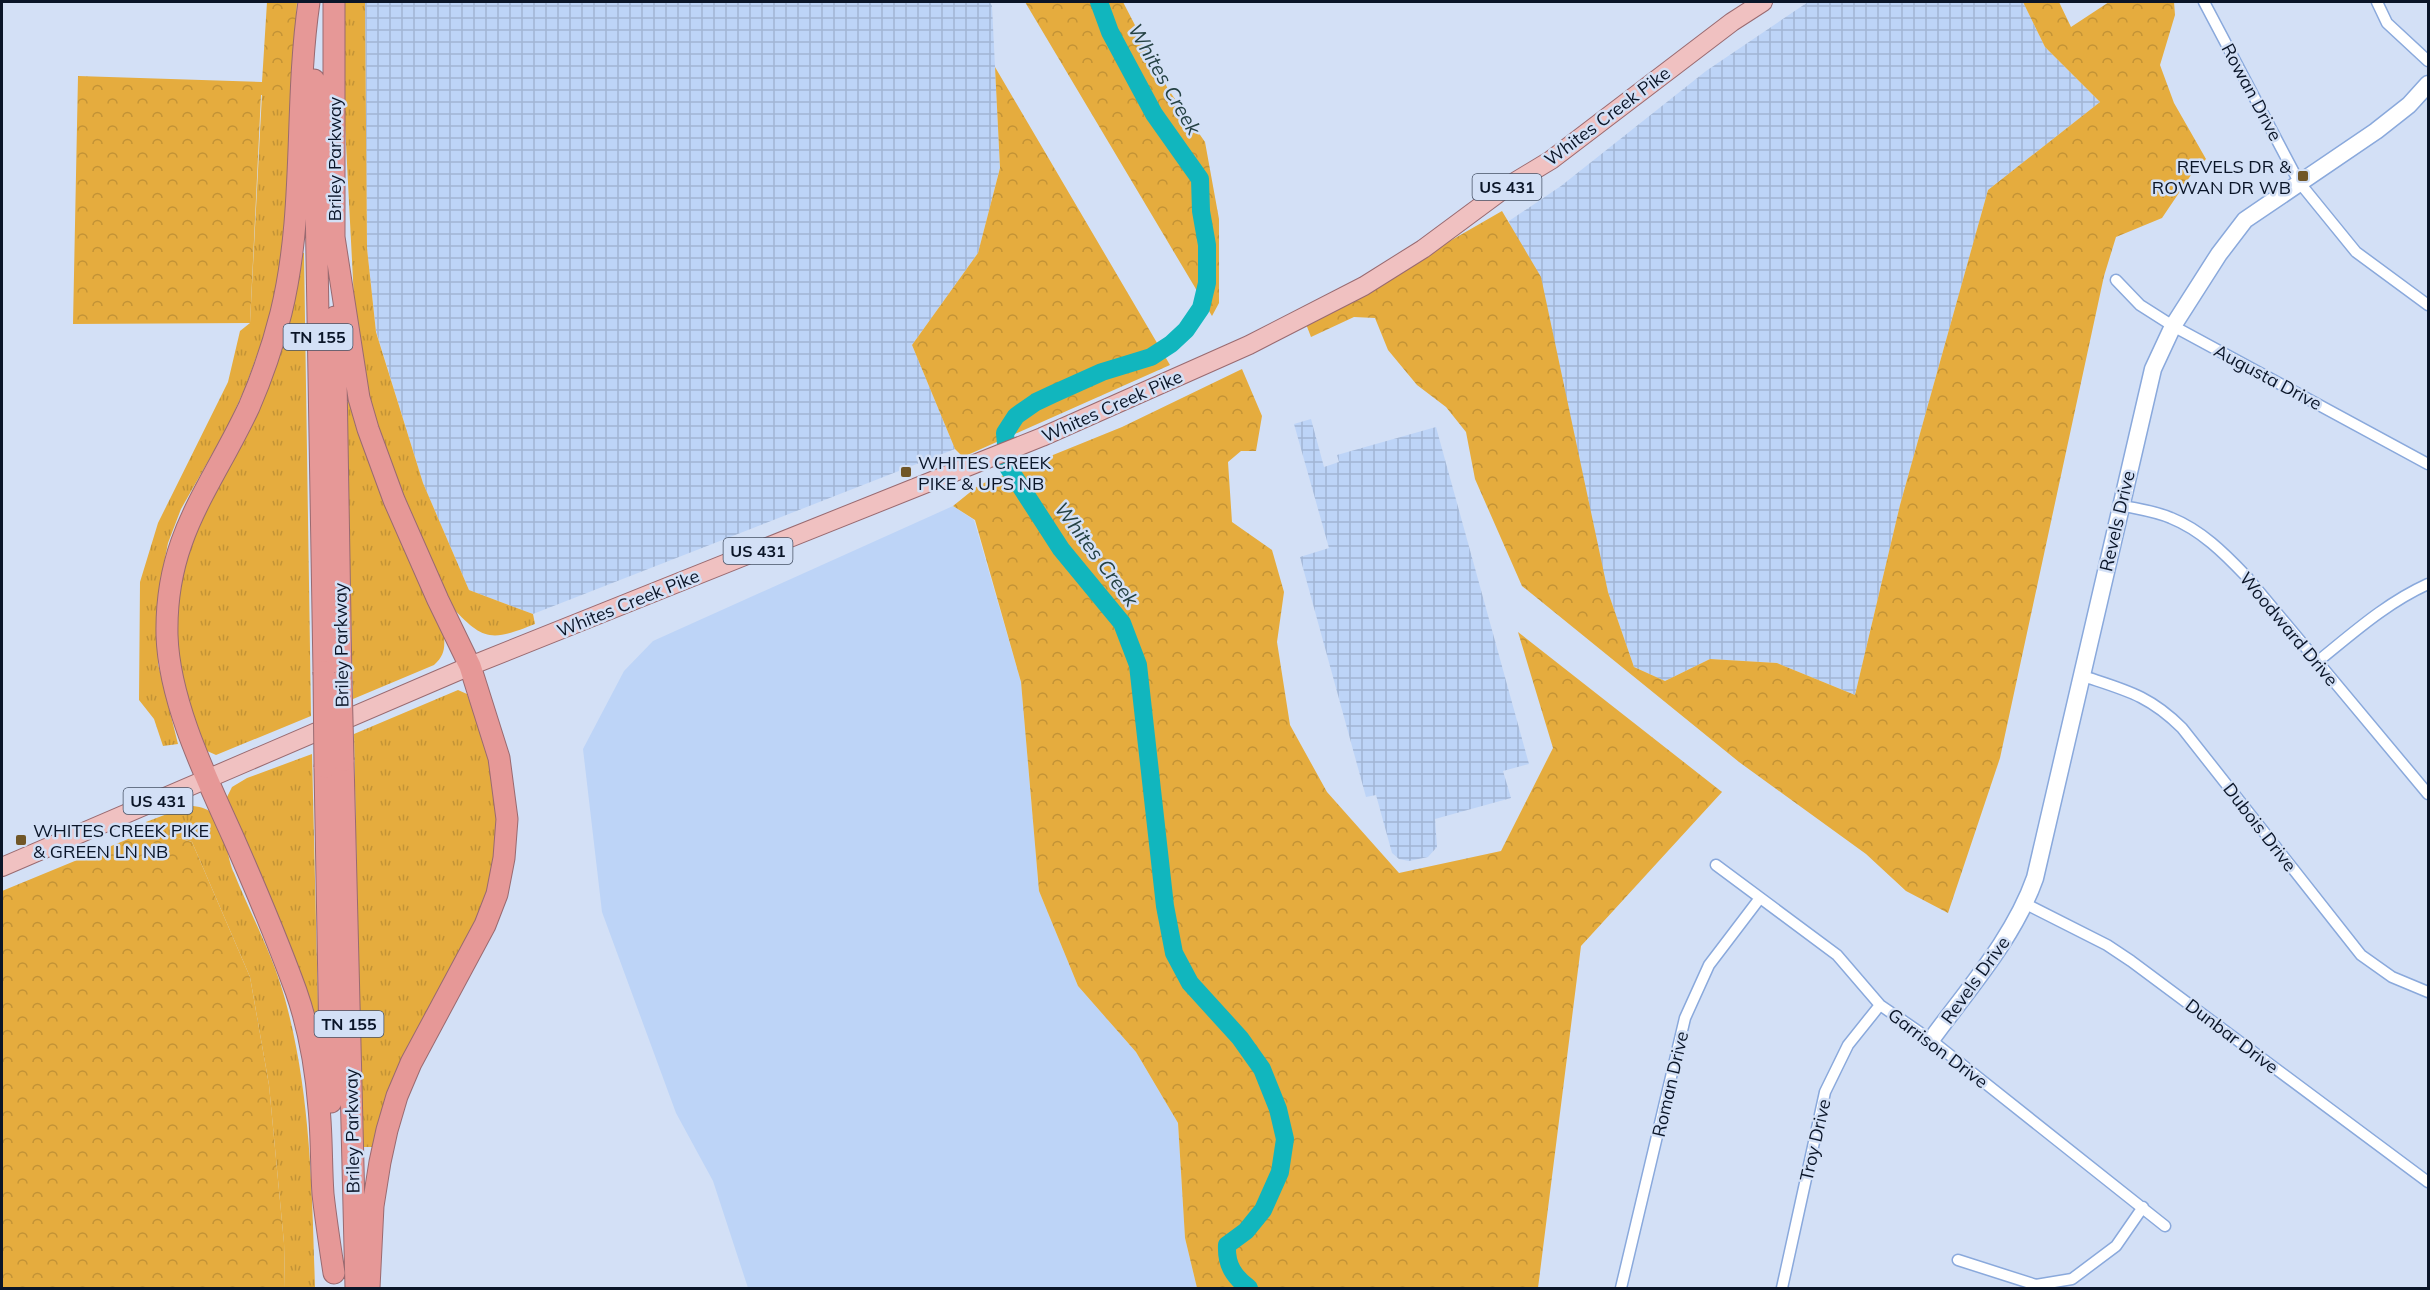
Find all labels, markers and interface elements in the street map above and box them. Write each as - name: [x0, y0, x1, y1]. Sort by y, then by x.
- water label: Whites Creek: [1123, 19, 1207, 140]
- street label: Rowan Drive: [2217, 39, 2287, 145]
- street label: Whites Creek Pike: [1540, 61, 1674, 171]
- street label: Briley Parkway: [323, 96, 346, 221]
- place label: REVELS DR & ROWAN DR WB: [2152, 155, 2292, 199]
- marker: REVELS DR & ROWAN DR WB: [2296, 169, 2310, 183]
- road number: US 431: [1472, 174, 1541, 200]
- road number: TN 155: [284, 324, 352, 350]
- street label: Augusta Drive: [2210, 339, 2326, 415]
- street label: Whites Creek Pike: [1038, 365, 1186, 447]
- place label: WHITES CREEK PIKE & UPS NB: [918, 451, 1052, 495]
- marker: WHITES CREEK PIKE & UPS NB: [899, 465, 913, 479]
- street label: Revels Drive: [2094, 468, 2140, 574]
- water label: Whites Creek: [1050, 497, 1145, 612]
- road number: US 431: [724, 538, 792, 564]
- street label: Whites Creek Pike: [553, 564, 703, 642]
- street label: Woodward Drive: [2235, 567, 2343, 691]
- street label: Briley Parkway: [328, 582, 354, 707]
- street label: Dubois Drive: [2218, 778, 2302, 876]
- road number: US 431: [124, 788, 192, 814]
- place label: WHITES CREEK PIKE & GREEN LN NB: [33, 819, 209, 863]
- marker: WHITES CREEK PIKE & GREEN LN NB: [14, 833, 28, 847]
- street label: Revels Drive: [1936, 932, 2014, 1028]
- street label: Dunbar Drive: [2181, 994, 2283, 1078]
- street label: Garrison Drive: [1883, 1003, 1993, 1093]
- road number: TN 155: [314, 1011, 384, 1037]
- street label: Roman Drive: [1647, 1029, 1693, 1139]
- street label: Briley Parkway: [339, 1068, 365, 1193]
- street label: Troy Drive: [1794, 1097, 1836, 1183]

